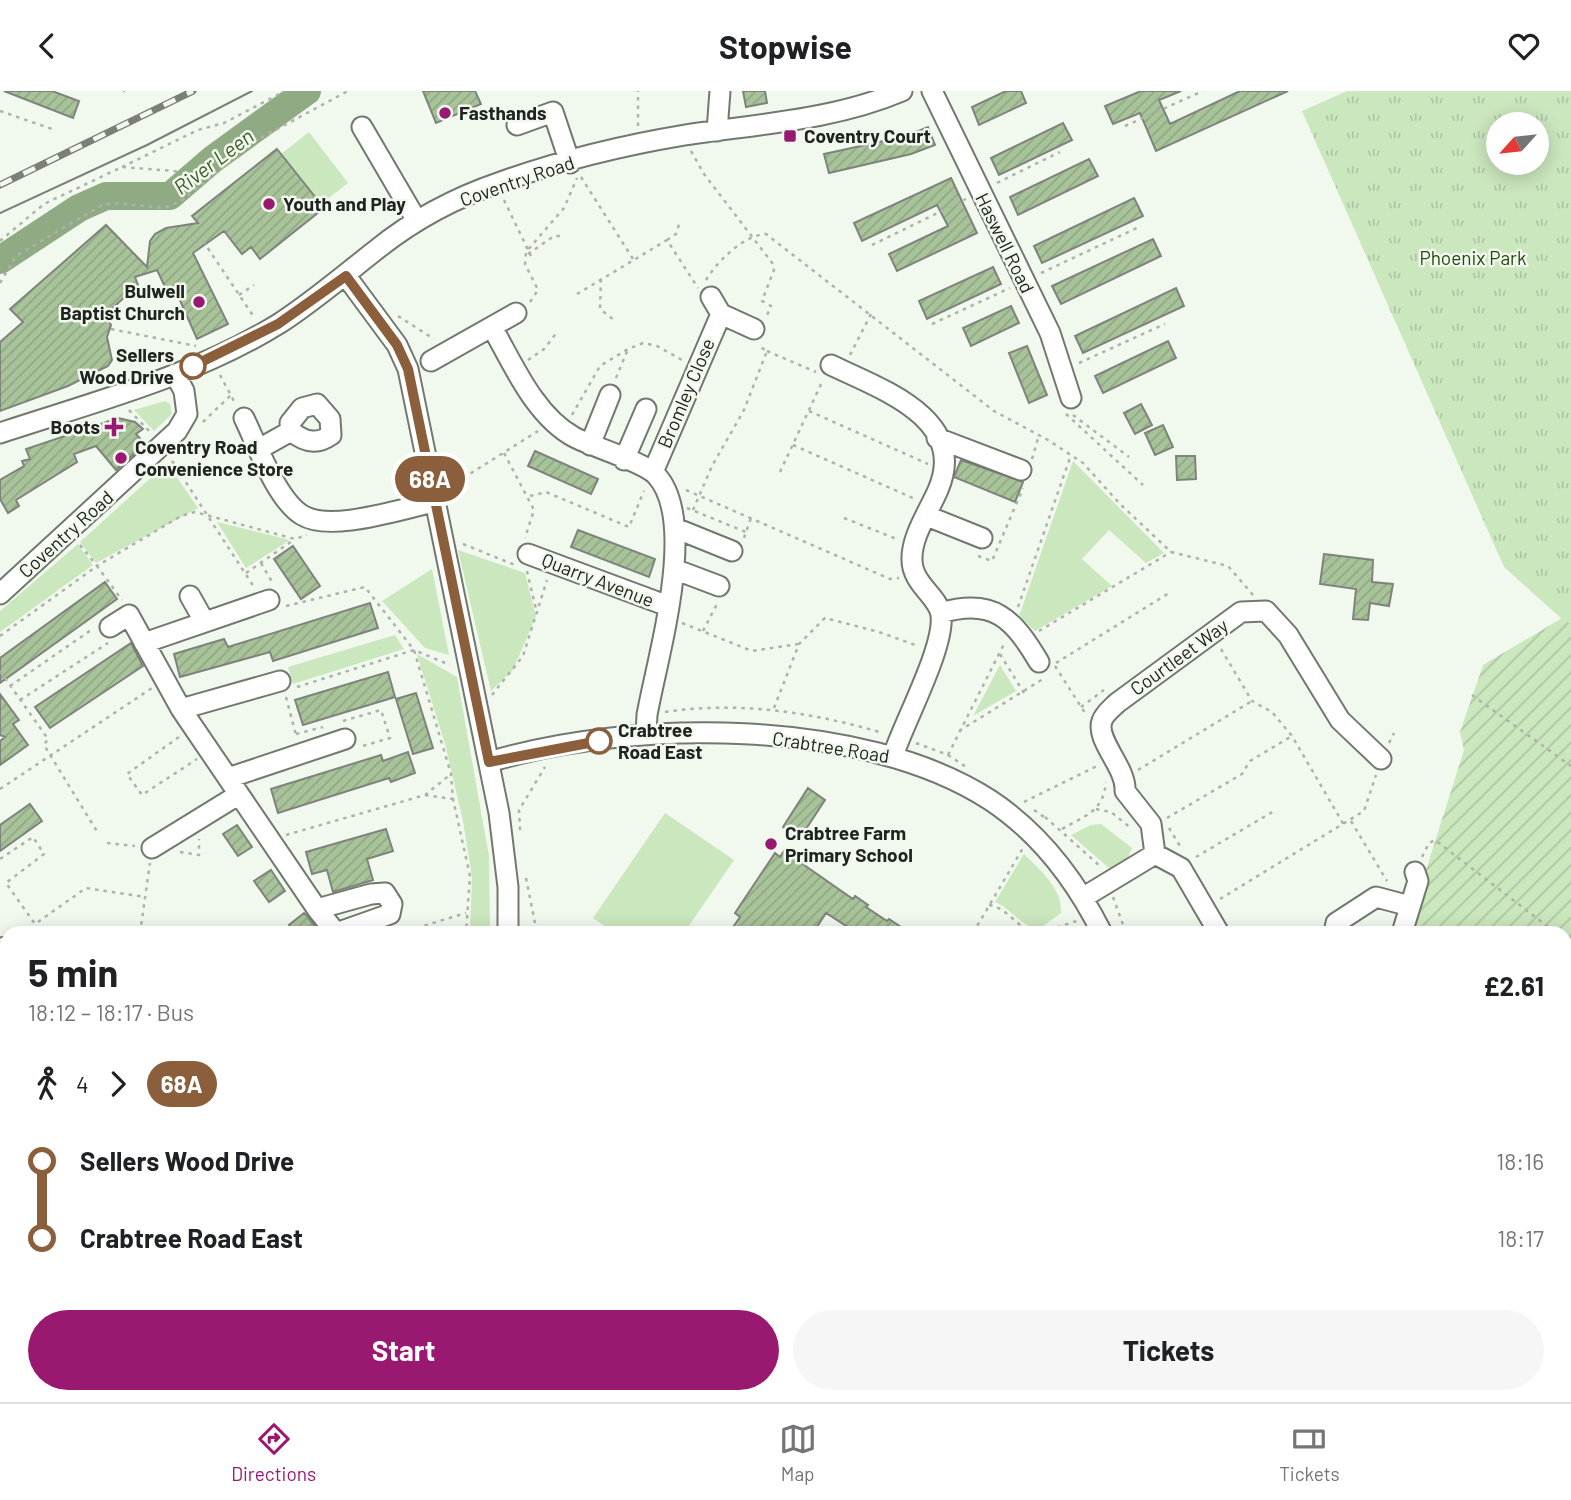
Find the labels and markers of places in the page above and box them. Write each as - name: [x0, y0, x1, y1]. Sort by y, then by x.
- place label: Fasthands: [459, 101, 547, 124]
- marker: Fasthands: [437, 105, 453, 121]
- place label: Coventry Court: [804, 124, 931, 147]
- marker: Coventry Court: [782, 128, 798, 144]
- place label: Youth and Play: [283, 192, 406, 215]
- marker: Youth and Play: [261, 196, 277, 212]
- place label: Bulwell Baptist Church: [60, 279, 185, 324]
- marker: Bulwell Baptist Church: [191, 294, 207, 310]
- place label: Sellers Wood Drive: [79, 343, 174, 388]
- marker: Sellers Wood Drive: [180, 353, 206, 379]
- place label: Boots: [51, 415, 100, 438]
- marker: Boots: [106, 419, 122, 435]
- place label: Coventry Road Convenience Store: [135, 435, 293, 480]
- marker: Coventry Road Convenience Store: [113, 450, 129, 466]
- place label: Crabtree Road East: [618, 718, 703, 763]
- marker: Crabtree Road East: [586, 728, 612, 754]
- place label: Crabtree Farm Primary School: [785, 821, 913, 866]
- marker: Crabtree Farm Primary School: [763, 836, 779, 852]

